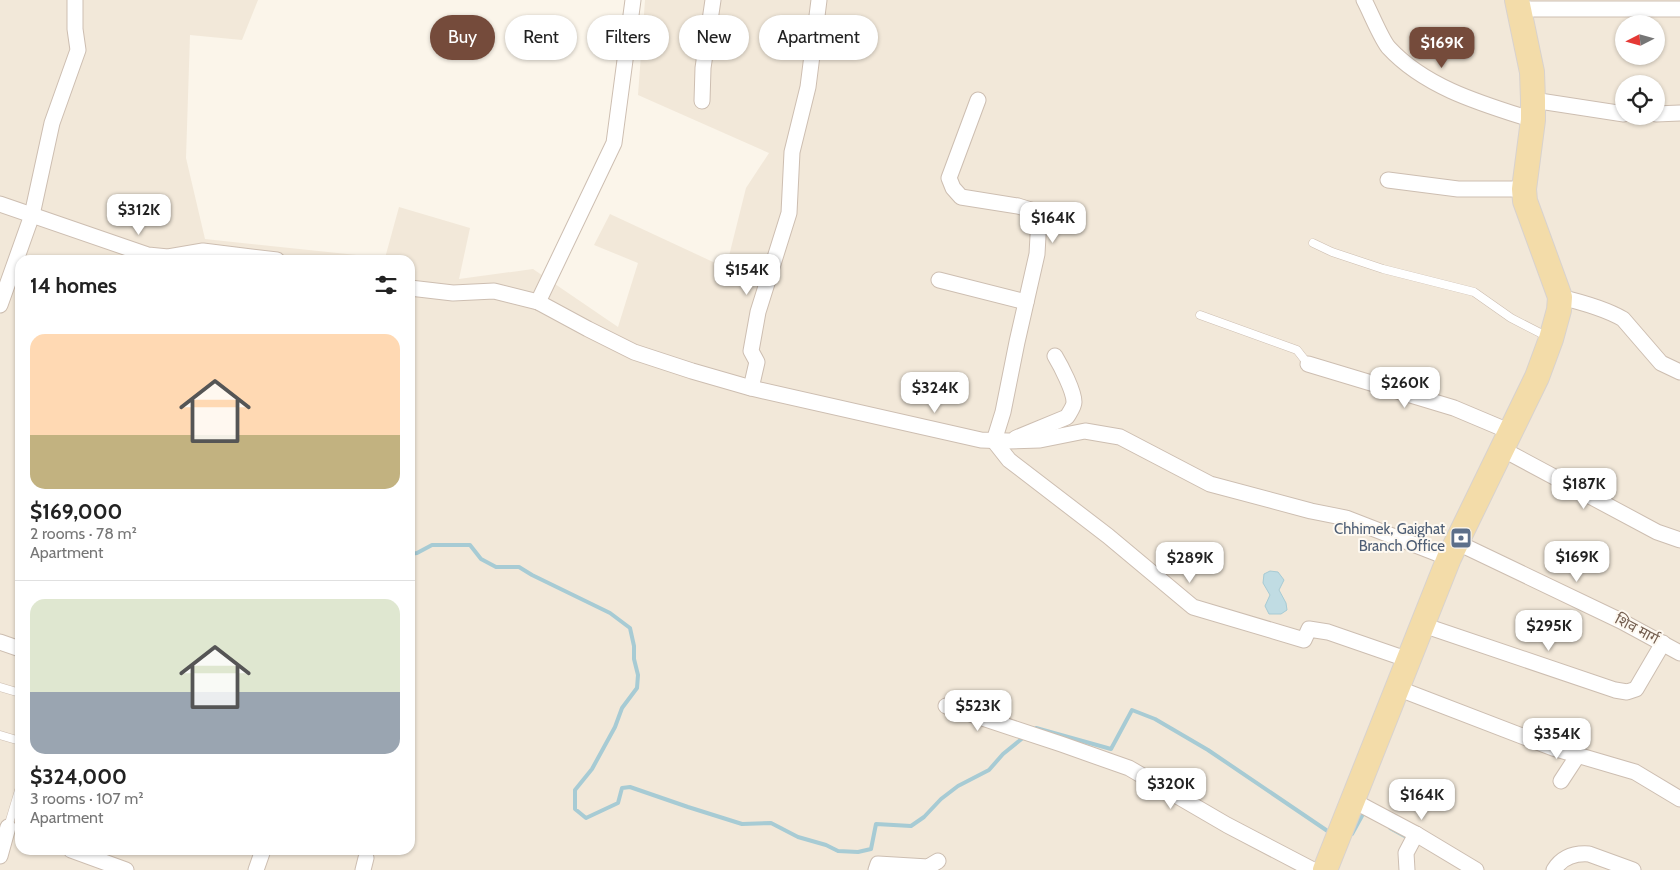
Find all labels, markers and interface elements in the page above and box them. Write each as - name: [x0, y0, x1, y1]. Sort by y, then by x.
- chip: Buy: [430, 15, 495, 60]
- chip: Rent: [505, 15, 577, 60]
- chip: Filters: [587, 15, 669, 60]
- chip: New: [679, 15, 749, 60]
- chip: Apartment: [759, 15, 878, 60]
- north arrow: [1615, 15, 1665, 65]
- map controls: [1615, 15, 1665, 125]
- pin: $169K: [1407, 27, 1477, 69]
- text: $169K: [1420, 33, 1464, 52]
- button: locate: [1615, 75, 1665, 125]
- pin: $312K: [104, 194, 174, 236]
- text: $312K: [118, 200, 160, 219]
- pin: $164K: [1018, 202, 1088, 244]
- text: $164K: [1031, 208, 1075, 227]
- pin: $154K: [712, 254, 782, 296]
- text: $154K: [725, 260, 769, 279]
- icon: filters: [372, 271, 400, 299]
- text: 14 homes: [30, 273, 117, 298]
- icon: home: [170, 366, 260, 456]
- pin: $260K: [1370, 366, 1440, 409]
- pin: $324K: [900, 372, 970, 414]
- text: $260K: [1381, 373, 1429, 392]
- text: $324K: [912, 378, 958, 397]
- pin: $187K: [1549, 468, 1619, 510]
- text: $187K: [1562, 474, 1606, 493]
- text: $169,000: [30, 499, 122, 524]
- place label: Chhimek, Gaighat Branch Office: [1334, 520, 1445, 555]
- text: 2 rooms · 78 m²: [30, 524, 137, 543]
- bank icon: Chhimek, Gaighat Branch Office: [1449, 526, 1473, 550]
- pin: $169K: [1542, 540, 1612, 583]
- pin: $289K: [1155, 542, 1225, 584]
- text: Apartment: [30, 543, 103, 562]
- text: $169K: [1555, 547, 1599, 566]
- text: $289K: [1167, 548, 1213, 567]
- pin: $295K: [1514, 610, 1584, 652]
- street label: शिव मार्ग: [1612, 610, 1663, 648]
- text: $295K: [1526, 616, 1572, 635]
- icon: home: [170, 632, 260, 722]
- pin: $523K: [943, 690, 1013, 732]
- text: $523K: [956, 696, 1001, 715]
- pin: $354K: [1522, 718, 1592, 760]
- text: $354K: [1534, 724, 1580, 743]
- text: $324,000: [30, 764, 127, 789]
- pin: $320K: [1136, 768, 1206, 810]
- text: $320K: [1147, 774, 1195, 793]
- pin: $164K: [1387, 778, 1457, 821]
- text: $164K: [1400, 785, 1444, 804]
- text: 3 rooms · 107 m²: [30, 789, 144, 808]
- text: Apartment: [30, 808, 103, 827]

